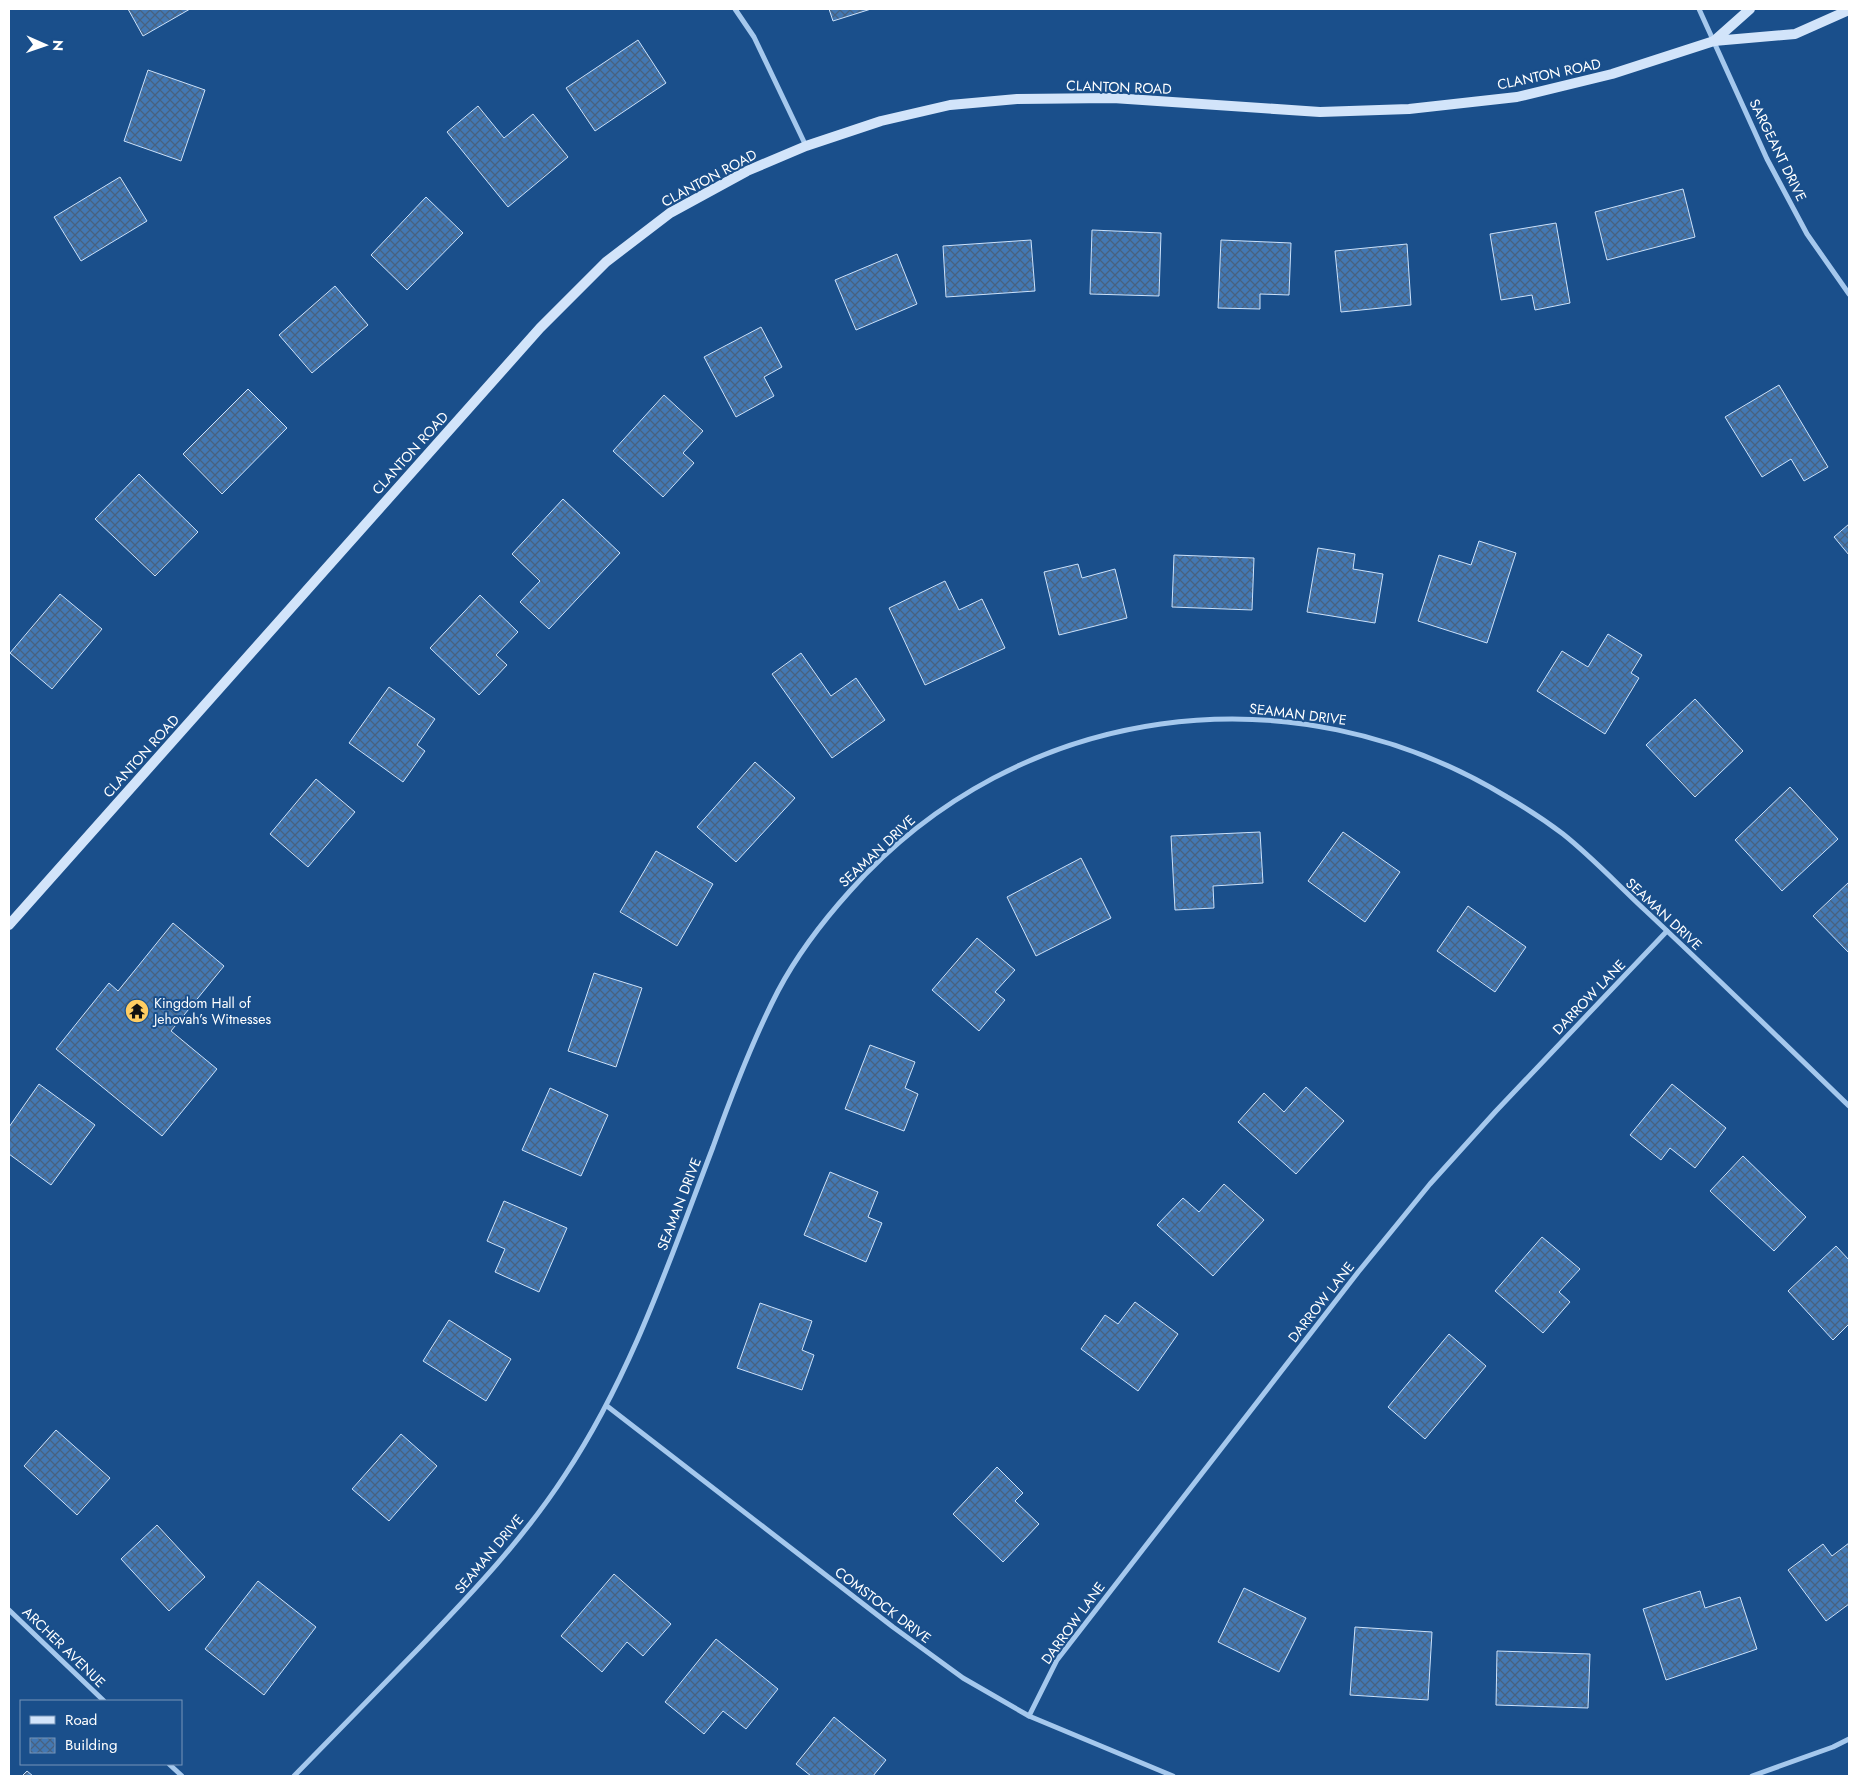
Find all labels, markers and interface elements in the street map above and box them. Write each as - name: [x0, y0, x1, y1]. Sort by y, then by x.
- north arrow: [20, 20, 70, 70]
- text: N: [48, 40, 68, 51]
- street label: CLANTON ROAD: [1495, 53, 1603, 95]
- street label: CLANTON ROAD: [1066, 75, 1172, 99]
- street label: SARGEANT DRIVE: [1744, 95, 1812, 205]
- street label: CLANTON ROAD: [658, 144, 760, 212]
- street label: CLANTON ROAD: [367, 407, 453, 499]
- street label: SEAMAN DRIVE: [1248, 698, 1348, 730]
- street label: CLANTON ROAD: [98, 710, 184, 802]
- street label: SEAMAN DRIVE: [834, 810, 920, 892]
- street label: SEAMAN DRIVE: [1621, 873, 1707, 955]
- street label: DARROW LANE: [1548, 955, 1630, 1039]
- place label: Kingdom Hall of Jehovah’s Witnesses: [152, 993, 271, 1029]
- temple icon: Kingdom Hall of Jehovah’s Witnesses: [124, 998, 150, 1024]
- street label: SEAMAN DRIVE: [652, 1155, 706, 1253]
- street label: DARROW LANE: [1283, 1258, 1359, 1346]
- street label: SEAMAN DRIVE: [450, 1510, 528, 1598]
- street label: COMSTOCK DRIVE: [831, 1562, 935, 1648]
- street label: DARROW LANE: [1036, 1578, 1110, 1668]
- street label: ARCHER AVENUE: [18, 1602, 110, 1692]
- legend: [20, 1700, 182, 1765]
- text: Road: [65, 1709, 97, 1731]
- text: Building: [65, 1734, 117, 1756]

